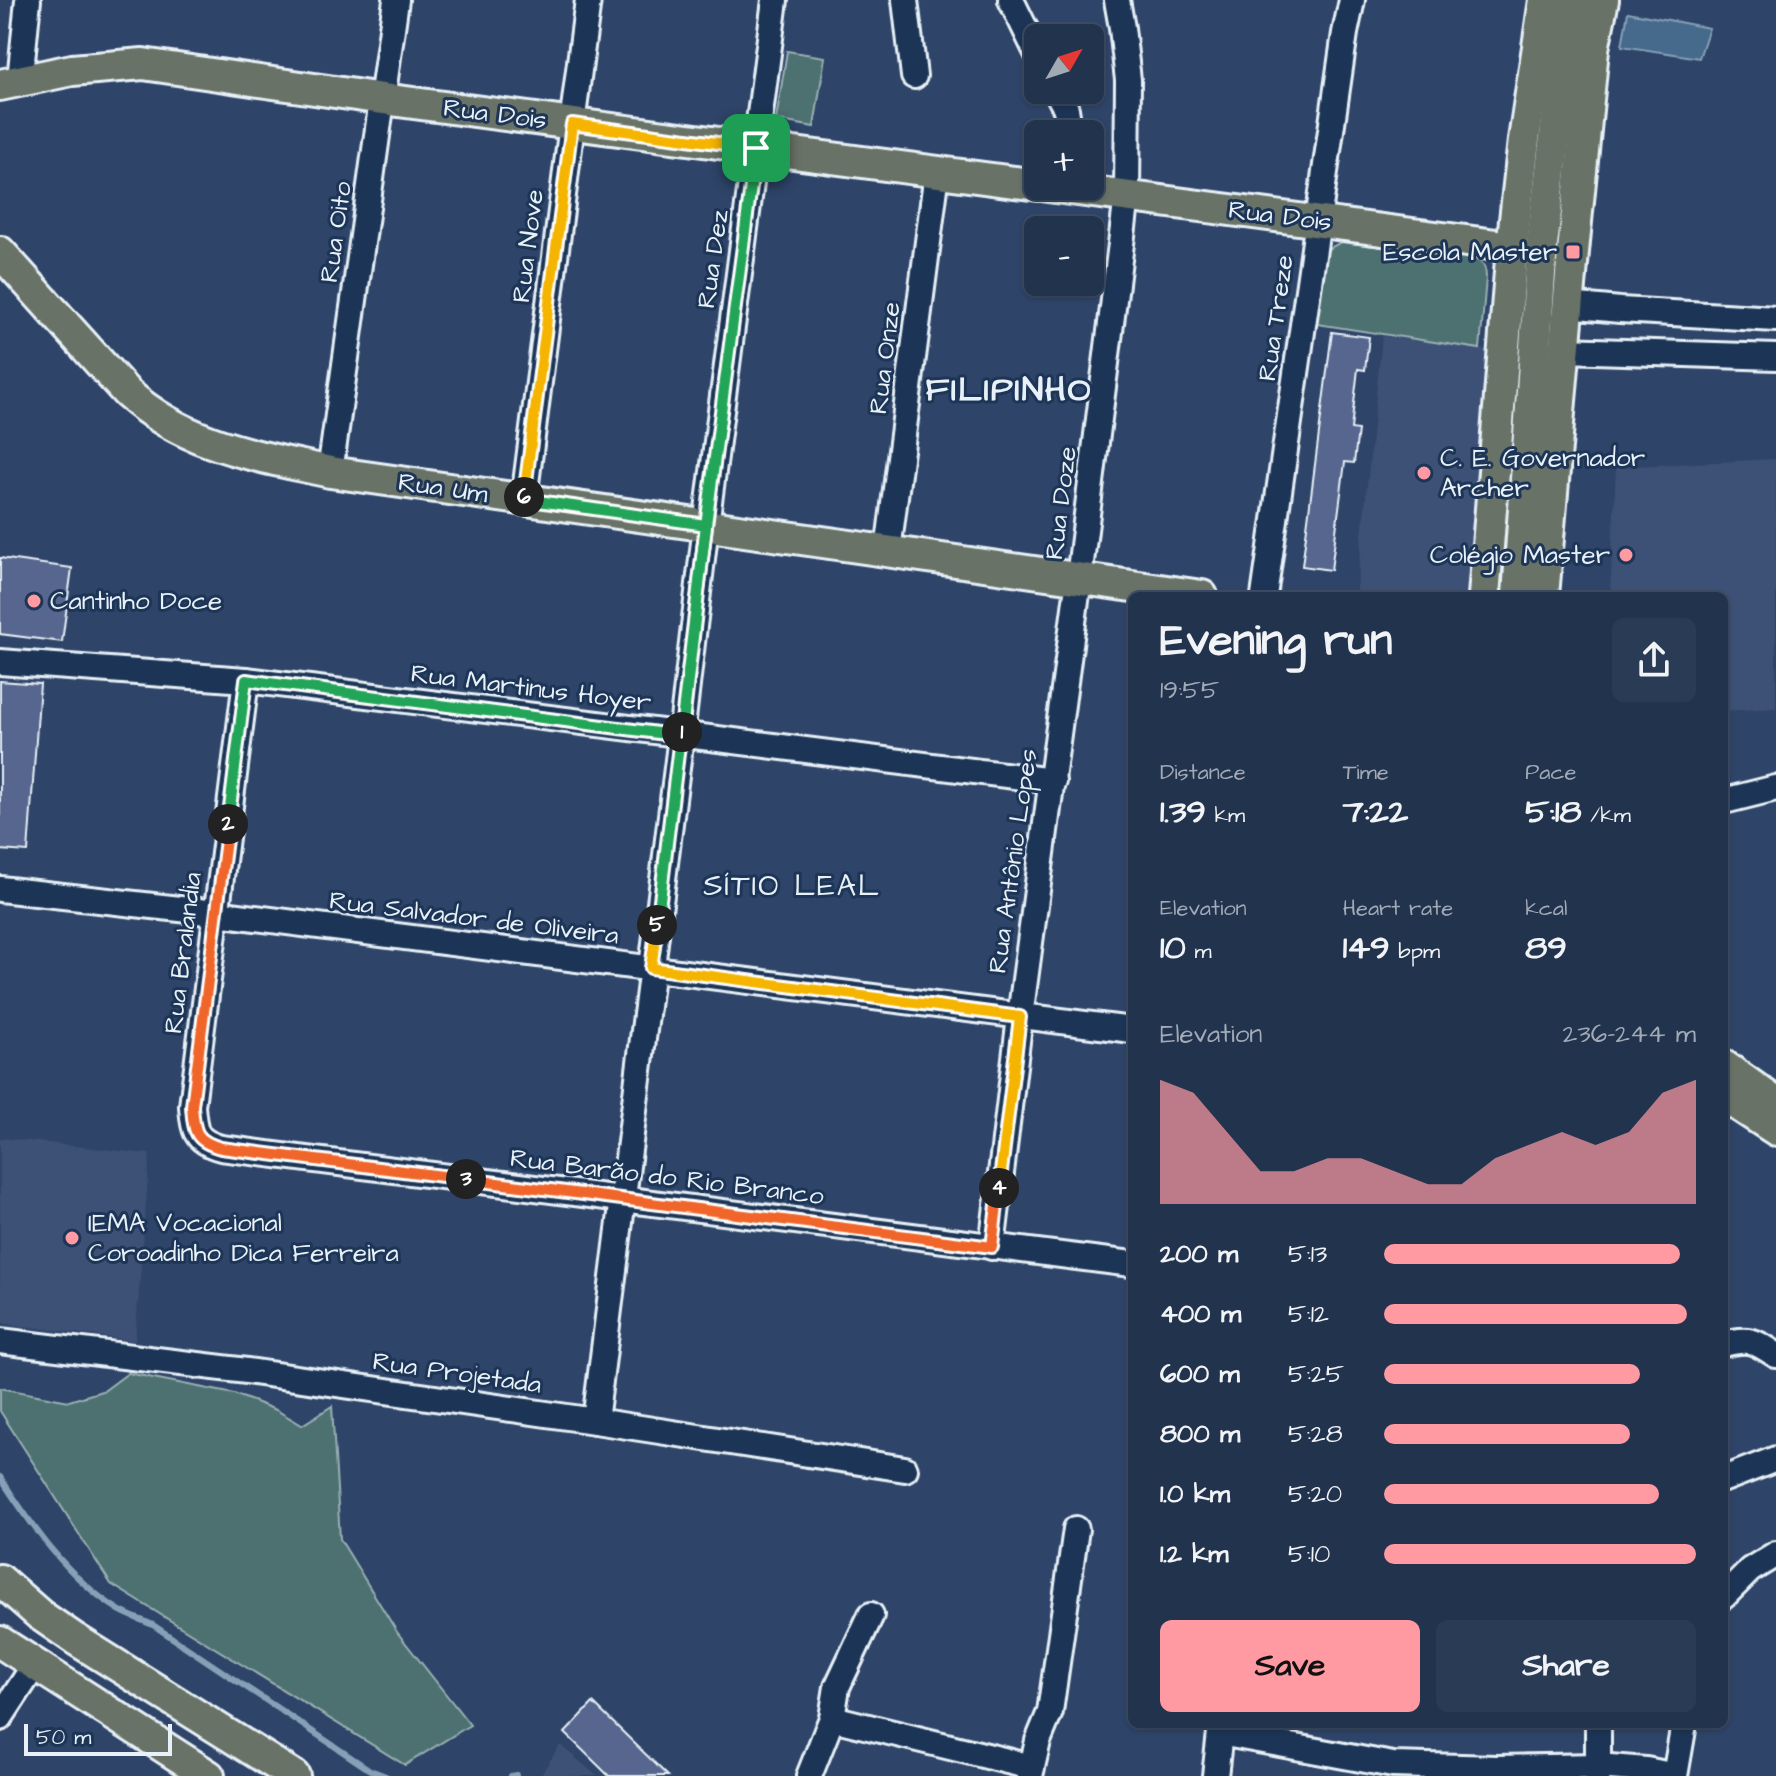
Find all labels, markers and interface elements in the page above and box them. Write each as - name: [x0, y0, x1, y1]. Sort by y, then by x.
- north arrow: [1024, 24, 1104, 104]
- map controls: [1024, 24, 1104, 296]
- street label: Rua Dois: [441, 90, 549, 138]
- pin: [722, 114, 790, 182]
- button: +: [1024, 120, 1104, 200]
- icon: arrive: [734, 126, 778, 170]
- street label: Rua Oito: [311, 179, 361, 285]
- street label: Rua Nove: [503, 187, 553, 305]
- street label: Rua Dois: [1226, 192, 1334, 240]
- street label: Rua Dez: [688, 207, 738, 311]
- button: −: [1024, 216, 1104, 296]
- place label: Escola Master: [1383, 234, 1557, 270]
- marker: Escola Master: [1564, 243, 1582, 261]
- street label: Rua Treze: [1249, 253, 1303, 383]
- street label: Rua Onze: [860, 300, 910, 416]
- district label: FILIPINHO: [926, 366, 1092, 414]
- place label: C. E. Governador Archer: [1440, 440, 1645, 506]
- street label: Rua Doze: [1036, 444, 1086, 562]
- street label: Rua Um: [396, 464, 491, 512]
- marker: C. E. Governador Archer: [1415, 464, 1433, 482]
- pin: 6: [504, 477, 544, 517]
- text: 6: [517, 481, 531, 512]
- place label: Colégio Master: [1430, 537, 1610, 575]
- marker: Colégio Master: [1617, 546, 1635, 564]
- place label: Cantinho Doce: [50, 583, 222, 619]
- marker: Cantinho Doce: [25, 592, 43, 610]
- text: Evening run: [1160, 611, 1392, 672]
- button: share: [1612, 618, 1696, 702]
- street label: Rua Martinus Hoyer: [409, 655, 653, 723]
- text: 19:55: [1160, 672, 1219, 708]
- pin: 1: [662, 712, 702, 752]
- text: 1: [681, 716, 683, 747]
- street label: Rua Antônio Lopes: [979, 746, 1047, 976]
- text: Distance: [1160, 757, 1246, 788]
- text: Time: [1343, 757, 1389, 788]
- text: Pace: [1525, 757, 1576, 788]
- text: 1.39: [1160, 788, 1206, 836]
- text: 7:22: [1343, 788, 1408, 836]
- text: 5:18: [1525, 788, 1581, 836]
- text: km: [1206, 800, 1245, 831]
- text: /km: [1581, 800, 1631, 831]
- pin: 2: [208, 804, 248, 844]
- text: 2: [222, 808, 234, 839]
- district label: SÍTIO LEAL: [703, 865, 881, 907]
- street label: Rua Bralandia: [155, 870, 211, 1036]
- street label: Rua Salvador de Oliveira: [327, 882, 621, 954]
- text: Elevation: [1160, 893, 1247, 924]
- text: Heart rate: [1343, 893, 1453, 924]
- text: kcal: [1525, 893, 1567, 924]
- pin: 5: [637, 905, 677, 945]
- text: 5: [649, 909, 665, 940]
- text: 10: [1160, 924, 1186, 972]
- text: 149: [1343, 924, 1390, 972]
- text: 89: [1525, 924, 1567, 972]
- text: m: [1186, 936, 1212, 967]
- text: bpm: [1390, 936, 1440, 967]
- text: Elevation: [1160, 1016, 1262, 1052]
- text: 236–244 m: [1563, 1016, 1696, 1052]
- street label: Rua Barão do Rio Branco: [508, 1140, 826, 1214]
- pin: 3: [446, 1159, 486, 1199]
- text: 3: [460, 1163, 472, 1194]
- pin: 4: [979, 1168, 1019, 1208]
- text: 4: [992, 1172, 1006, 1203]
- place label: IEMA Vocacional Coroadinho Dica Ferreira: [88, 1205, 399, 1271]
- marker: IEMA Vocacional Coroadinho Dica Ferreira: [63, 1229, 81, 1247]
- text: 200 m: [1160, 1236, 1238, 1272]
- text: 5:13: [1288, 1236, 1327, 1272]
- text: 400 m: [1160, 1296, 1241, 1332]
- text: 5:12: [1288, 1296, 1329, 1332]
- street label: Rua Projetada: [370, 1343, 544, 1403]
- text: 600 m: [1160, 1356, 1240, 1392]
- text: 5:25: [1288, 1356, 1344, 1392]
- text: 800 m: [1160, 1416, 1240, 1452]
- text: 5:28: [1288, 1416, 1343, 1452]
- text: 1.0 km: [1160, 1476, 1230, 1512]
- text: 5:20: [1288, 1476, 1342, 1512]
- text: 1.2 km: [1160, 1536, 1228, 1572]
- text: 5:10: [1288, 1536, 1330, 1572]
- button: Save: [1160, 1620, 1420, 1712]
- button: Share: [1436, 1620, 1696, 1712]
- scale bar: [24, 1720, 172, 1756]
- text: 50 m: [36, 1722, 91, 1753]

